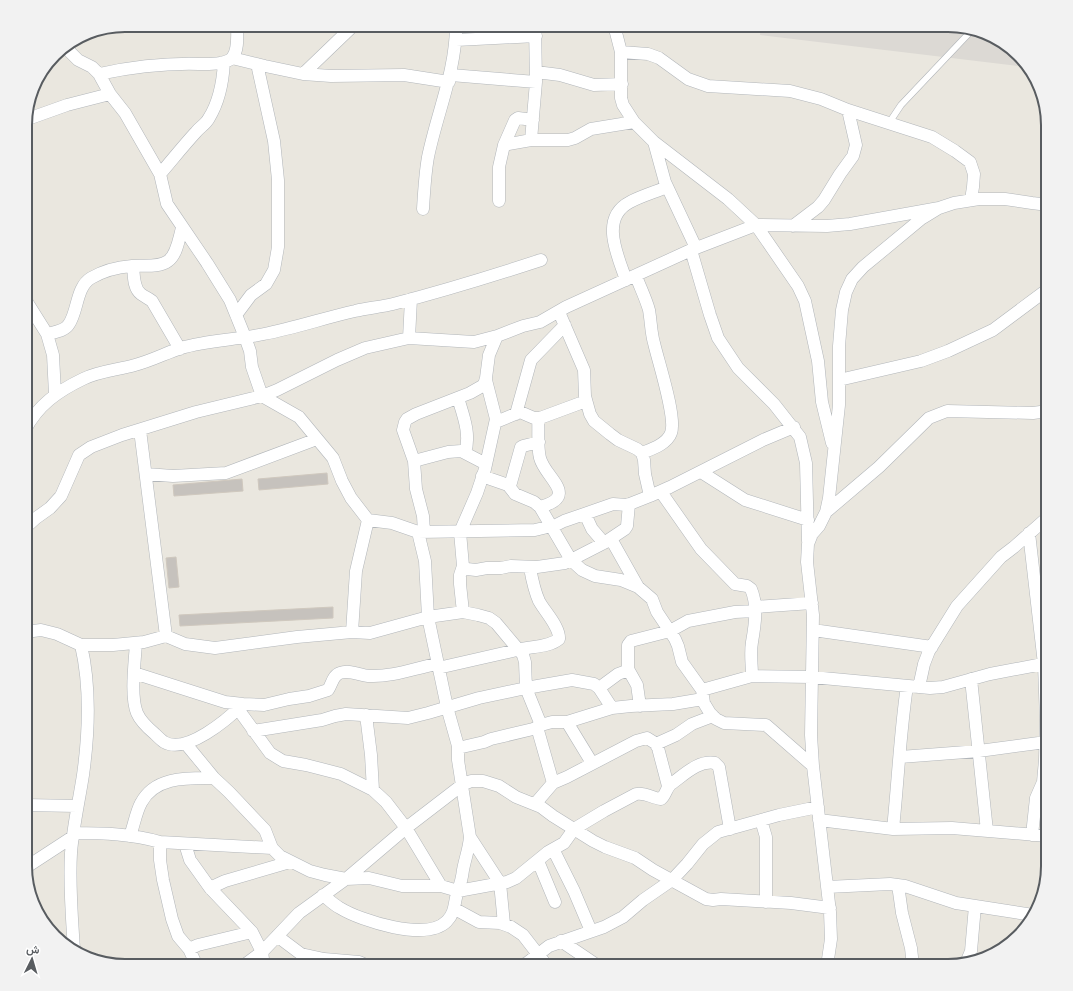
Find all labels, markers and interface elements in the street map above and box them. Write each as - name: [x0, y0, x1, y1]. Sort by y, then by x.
- north arrow: [12, 939, 52, 979]
- text: ش: [26, 942, 40, 957]

